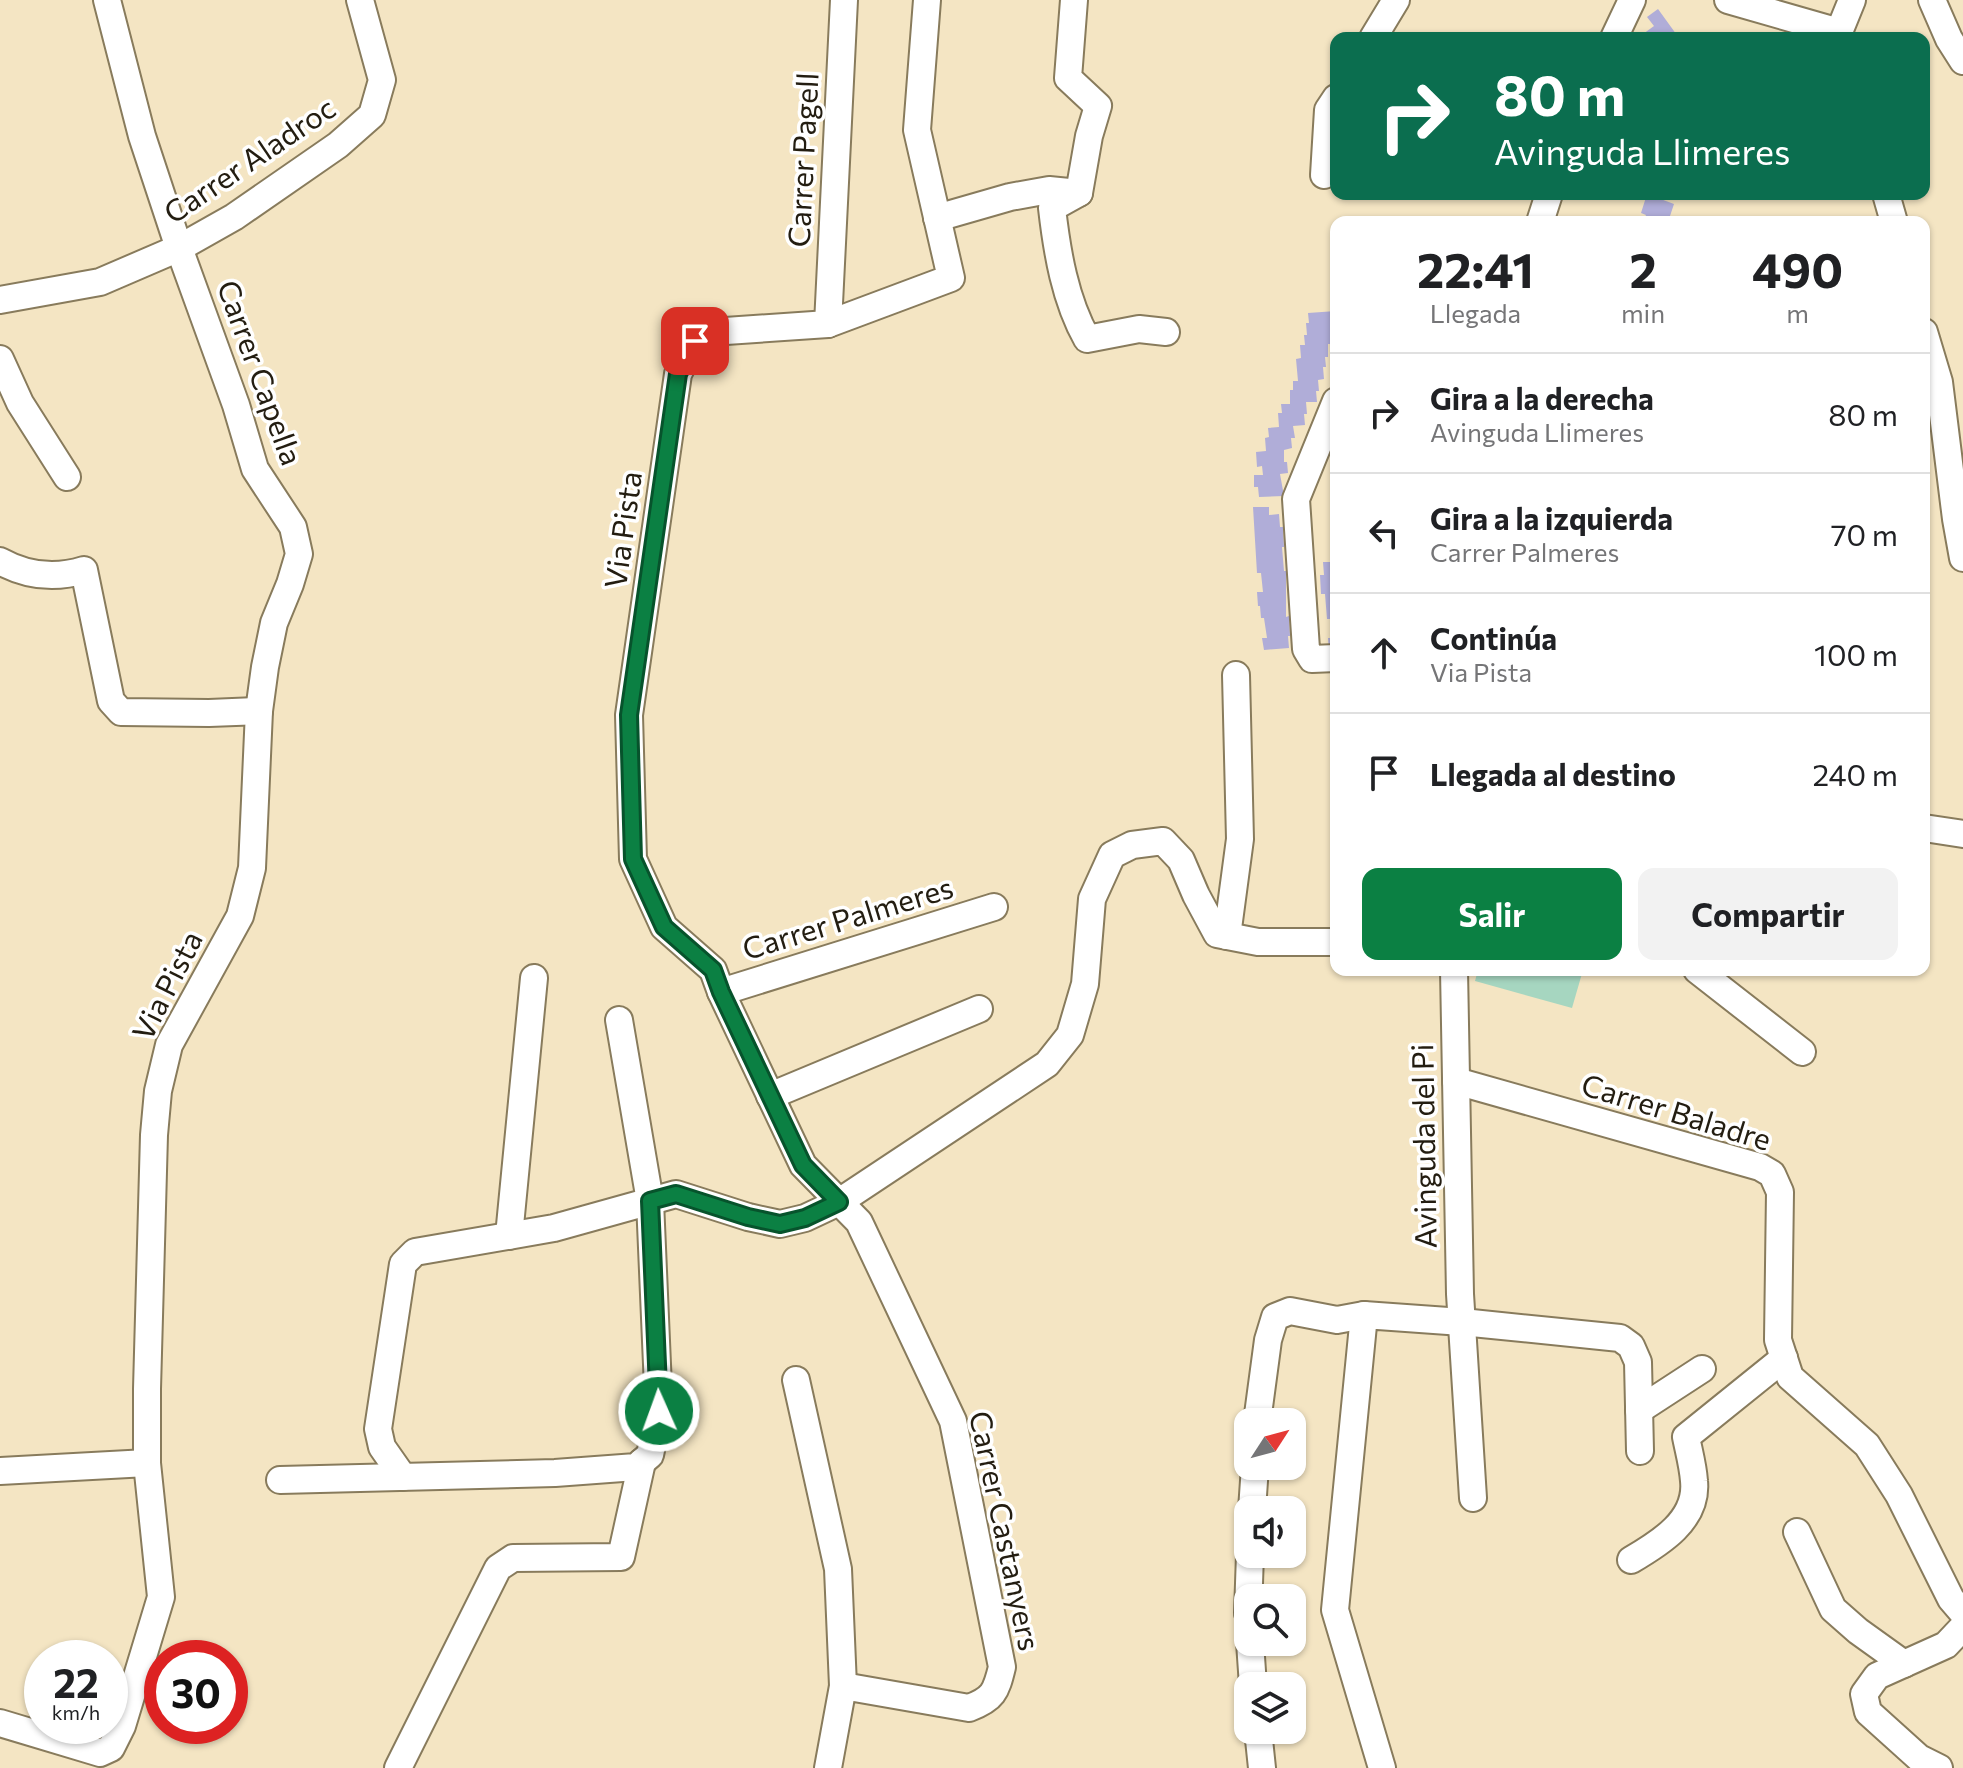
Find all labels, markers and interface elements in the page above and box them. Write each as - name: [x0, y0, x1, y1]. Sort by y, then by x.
- text: 80 m: [1494, 59, 1625, 128]
- icon: right: [1362, 64, 1466, 168]
- street label: Carrer Pagell: [778, 72, 825, 248]
- street label: Carrer Aladroc: [156, 88, 341, 230]
- text: Avinguda Llimeres: [1494, 128, 1790, 172]
- text: 22:41: [1417, 239, 1534, 298]
- text: 2: [1629, 239, 1657, 298]
- text: 490: [1752, 239, 1843, 298]
- street label: Carrer Capella: [211, 275, 312, 470]
- text: Llegada: [1430, 297, 1521, 328]
- text: min: [1621, 297, 1665, 328]
- text: m: [1786, 297, 1809, 328]
- pin: [661, 307, 729, 375]
- icon: arrive: [673, 319, 717, 363]
- text: Gira a la derecha: [1430, 379, 1654, 416]
- icon: right: [1362, 391, 1406, 435]
- text: 80 m: [1828, 395, 1898, 432]
- text: Avinguda Llimeres: [1430, 416, 1644, 447]
- street label: Via Pista: [595, 469, 648, 591]
- text: Gira a la izquierda: [1430, 499, 1673, 536]
- icon: left: [1362, 511, 1406, 555]
- text: 70 m: [1831, 515, 1898, 552]
- text: Carrer Palmeres: [1430, 536, 1619, 567]
- text: Continúa: [1430, 619, 1557, 656]
- icon: ahead: [1362, 631, 1406, 675]
- text: 100 m: [1814, 635, 1898, 672]
- text: Via Pista: [1430, 656, 1532, 687]
- icon: arrive: [1362, 751, 1406, 795]
- text: Llegada al destino: [1430, 755, 1676, 792]
- text: 240 m: [1812, 755, 1898, 792]
- street label: Carrer Palmeres: [737, 867, 957, 966]
- button: Salir: [1362, 868, 1622, 960]
- button: Compartir: [1638, 868, 1898, 960]
- street label: Via Pista: [123, 924, 209, 1046]
- street label: Avinguda del Pi: [1402, 1043, 1443, 1249]
- street label: Carrer Baladre: [1577, 1064, 1776, 1157]
- position arrow: [617, 1369, 701, 1453]
- street label: Carrer Castanyers: [963, 1407, 1050, 1654]
- north arrow: [1234, 1408, 1306, 1480]
- map controls: [1234, 1408, 1306, 1744]
- button: sound: [1234, 1496, 1306, 1568]
- button: search: [1234, 1584, 1306, 1656]
- speed limit sign: 30: [144, 1640, 248, 1744]
- text: 22: [53, 1657, 99, 1706]
- button: layers: [1234, 1672, 1306, 1744]
- text: km/h: [52, 1700, 100, 1724]

